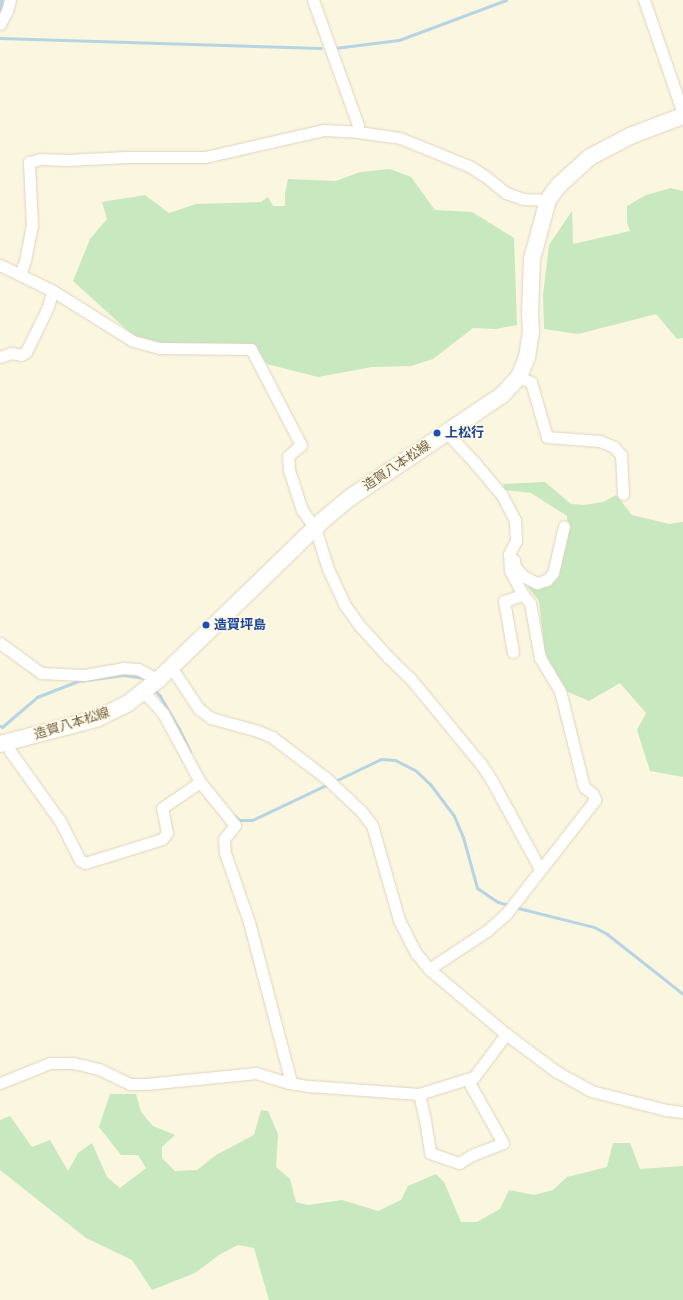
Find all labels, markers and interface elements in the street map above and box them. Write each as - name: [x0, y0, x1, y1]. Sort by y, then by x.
- place label: 上松行: [445, 425, 484, 441]
- marker: 上松行: [432, 428, 442, 438]
- street label: 造賀八本松線: [360, 438, 434, 494]
- place label: 造賀坪島: [214, 617, 266, 633]
- marker: 造賀坪島: [201, 620, 211, 630]
- street label: 造賀八本松線: [32, 705, 112, 743]

